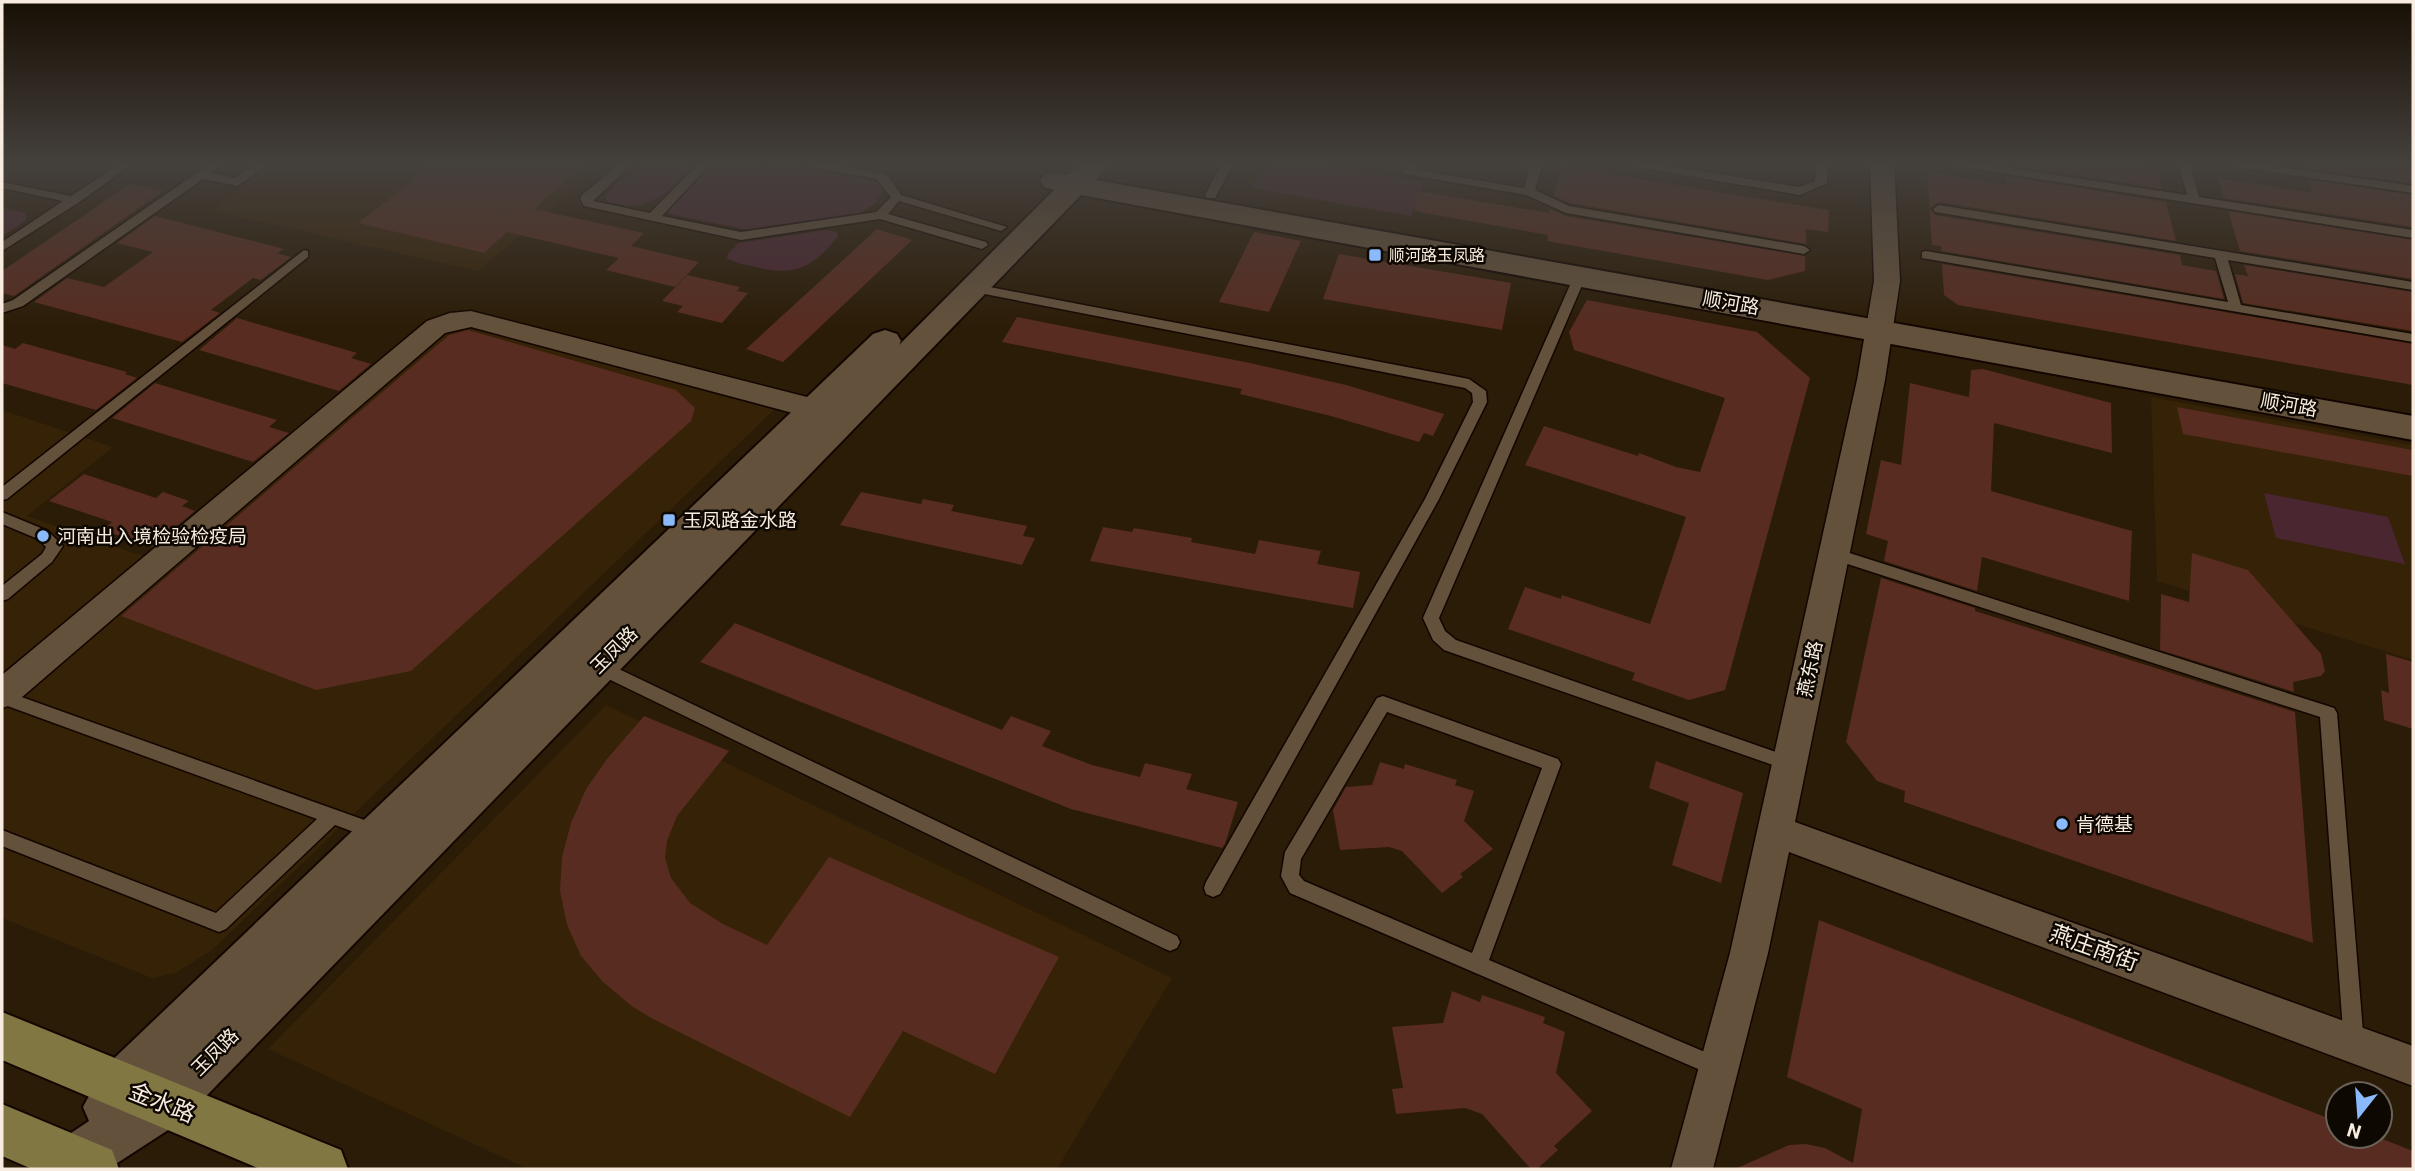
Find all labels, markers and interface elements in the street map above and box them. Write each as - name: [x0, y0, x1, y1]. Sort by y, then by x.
- place label: 顺河路玉凤路: [1389, 246, 1485, 265]
- marker: 顺河路玉凤路: [1367, 247, 1383, 263]
- street label: 顺河路: [1701, 287, 1761, 319]
- street label: 顺河路: [2259, 389, 2319, 421]
- place label: 玉凤路金水路: [683, 509, 797, 532]
- marker: 玉凤路金水路: [661, 512, 677, 528]
- place label: 河南出入境检验检疫局: [57, 525, 247, 548]
- marker: 河南出入境检验检疫局: [35, 528, 51, 544]
- street label: 玉凤路: [586, 622, 642, 678]
- street label: 燕东路: [1793, 639, 1827, 699]
- place label: 肯德基: [2076, 813, 2133, 836]
- marker: 肯德基: [2054, 816, 2070, 832]
- street label: 燕庄南街: [2046, 920, 2142, 976]
- street label: 玉凤路: [187, 1024, 243, 1080]
- street label: 金水路: [125, 1078, 199, 1128]
- north arrow: [2324, 1080, 2394, 1150]
- text: N: [2344, 1118, 2364, 1144]

